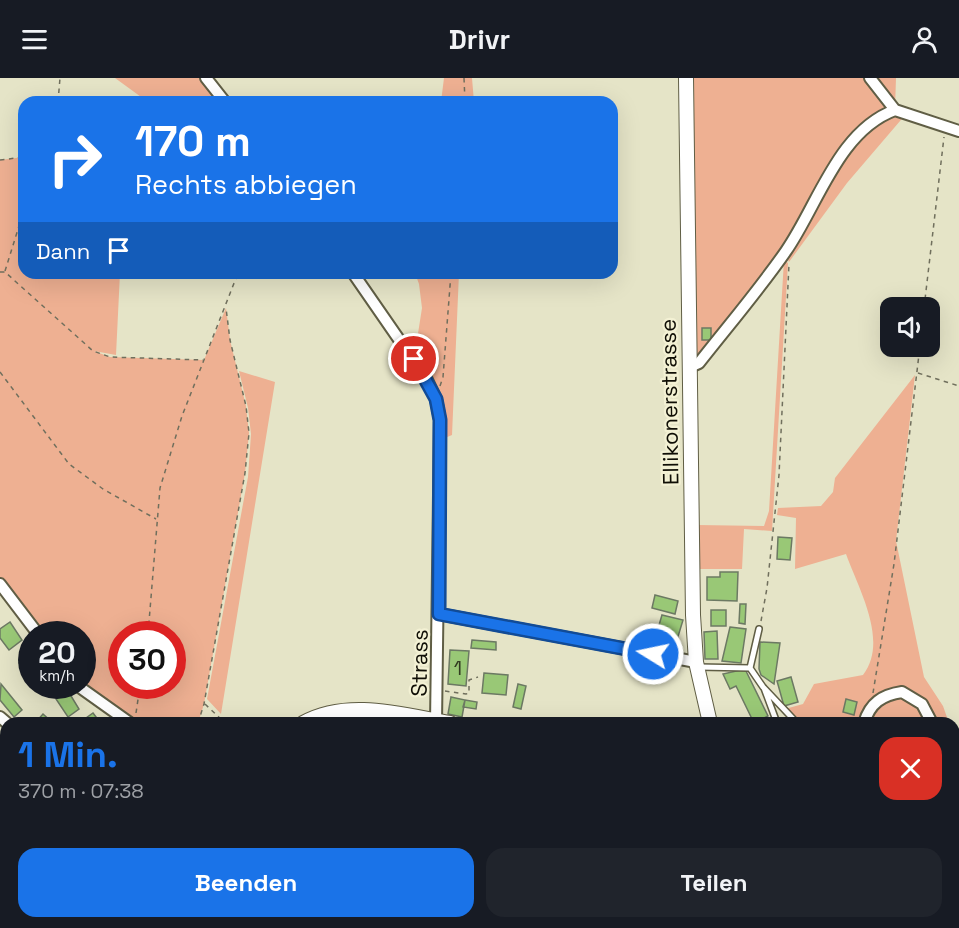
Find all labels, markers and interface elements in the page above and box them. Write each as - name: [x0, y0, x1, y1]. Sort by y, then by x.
- text: Drivr: [449, 22, 510, 57]
- icon: menu: [18, 23, 51, 56]
- icon: person: [908, 23, 941, 56]
- text: 170 m: [135, 115, 251, 168]
- icon: right: [36, 120, 114, 198]
- text: Rechts abbiegen: [135, 167, 357, 202]
- icon: arrive: [102, 234, 135, 267]
- text: Dann: [36, 237, 90, 265]
- map controls: [880, 297, 940, 357]
- button: sound: [880, 297, 940, 357]
- street label: Ellikonerstrasse: [654, 319, 684, 485]
- pin: [388, 333, 439, 384]
- icon: arrive: [397, 342, 430, 375]
- speed limit sign: 30: [108, 621, 186, 699]
- position arrow: [621, 622, 685, 686]
- street label: Strass: [404, 629, 434, 697]
- text: 20: [38, 633, 76, 672]
- house number: 1: [454, 655, 462, 681]
- text: km/h: [39, 666, 75, 685]
- text: 1 Min.: [18, 732, 118, 778]
- button: close: [879, 737, 942, 800]
- text: 370 m · 07:38: [18, 778, 144, 804]
- button: Beenden: [18, 848, 474, 917]
- button: Teilen: [486, 848, 942, 917]

